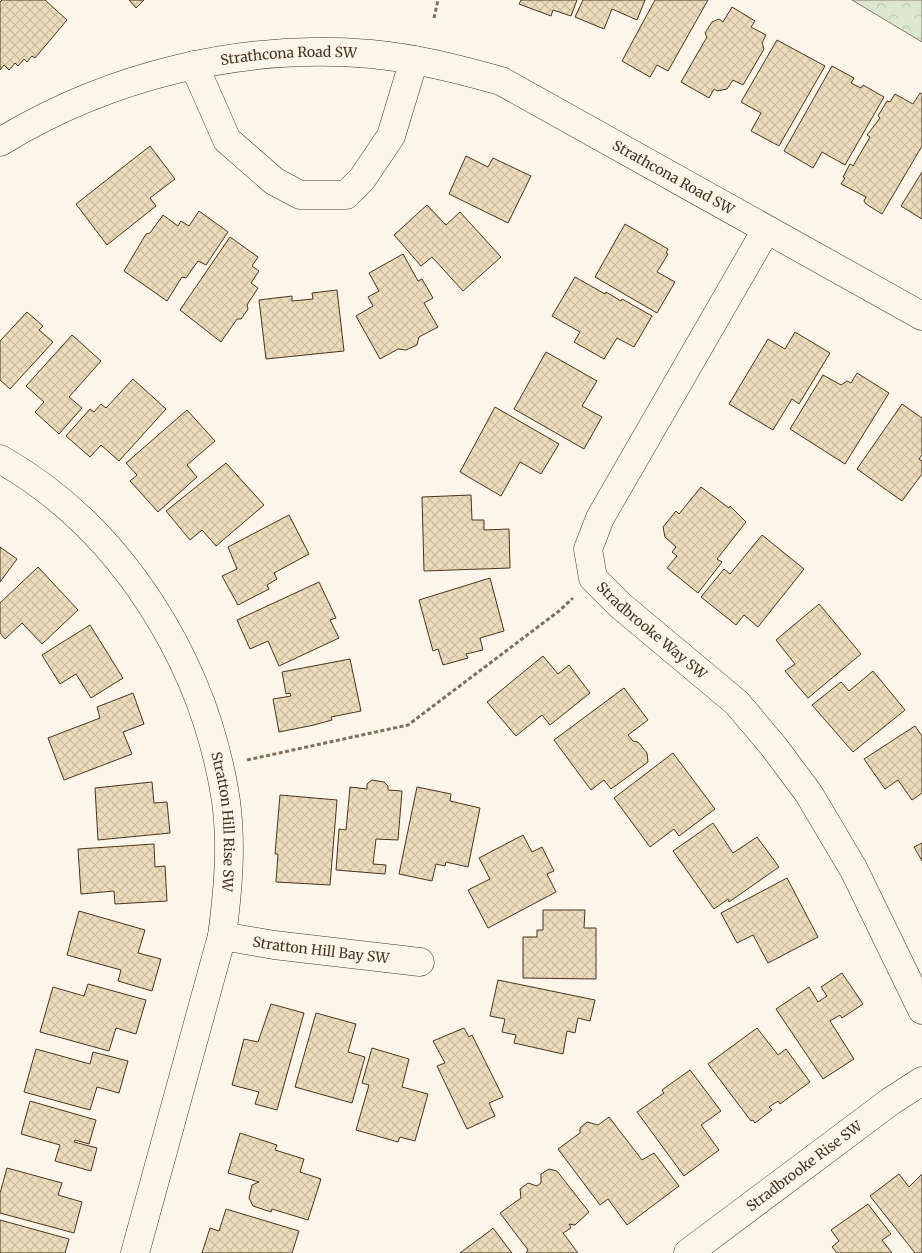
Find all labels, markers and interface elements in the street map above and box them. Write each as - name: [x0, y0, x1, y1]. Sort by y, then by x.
- street label: Strathcona Road SW: [219, 43, 358, 69]
- street label: Strathcona Road SW: [609, 136, 738, 219]
- street label: Stradbrooke Way SW: [593, 578, 712, 684]
- street label: Stratton Hill Rise SW: [207, 750, 238, 893]
- street label: Stratton Hill Bay SW: [251, 932, 391, 967]
- street label: Stradbrooke Rise SW: [743, 1116, 866, 1215]

